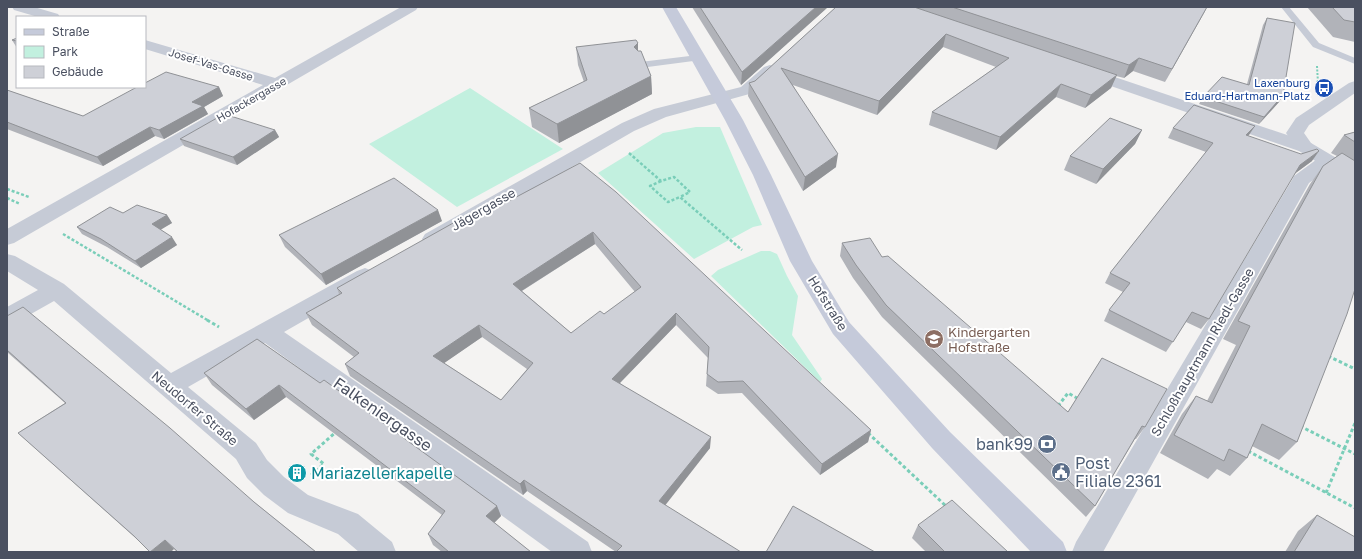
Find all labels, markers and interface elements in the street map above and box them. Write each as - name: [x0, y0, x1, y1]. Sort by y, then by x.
- legend: [16, 16, 146, 88]
- text: Straße: [52, 24, 90, 39]
- text: Park: [52, 44, 78, 59]
- street label: Josef-Vas-Gasse: [167, 45, 255, 83]
- text: Gebäude: [52, 64, 103, 79]
- street label: Hofackergasse: [214, 74, 288, 124]
- place label: Laxenburg Eduard-Hartmann-Platz: [1184, 76, 1310, 102]
- bus stop icon: Laxenburg Eduard-Hartmann-Platz: [1313, 77, 1335, 99]
- street label: Jägergasse: [448, 184, 518, 234]
- street label: Schloßhauptmann Riedl-Gasse: [1147, 265, 1257, 439]
- street label: Hofstraße: [805, 273, 851, 333]
- place label: Kindergarten Hofstraße: [948, 324, 1030, 355]
- school or university icon: Kindergarten Hofstraße: [923, 328, 945, 350]
- street label: Neudorfer Straße: [149, 367, 241, 449]
- street label: Falkeniergasse: [330, 373, 436, 455]
- bank icon: bank99: [1036, 433, 1058, 455]
- place label: bank99: [976, 434, 1033, 454]
- place label: Post Filiale 2361: [1075, 453, 1162, 491]
- public building icon: Post Filiale 2361: [1050, 461, 1072, 483]
- building icon: Mariazellerkapelle: [286, 462, 308, 484]
- place label: Mariazellerkapelle: [311, 463, 453, 483]

